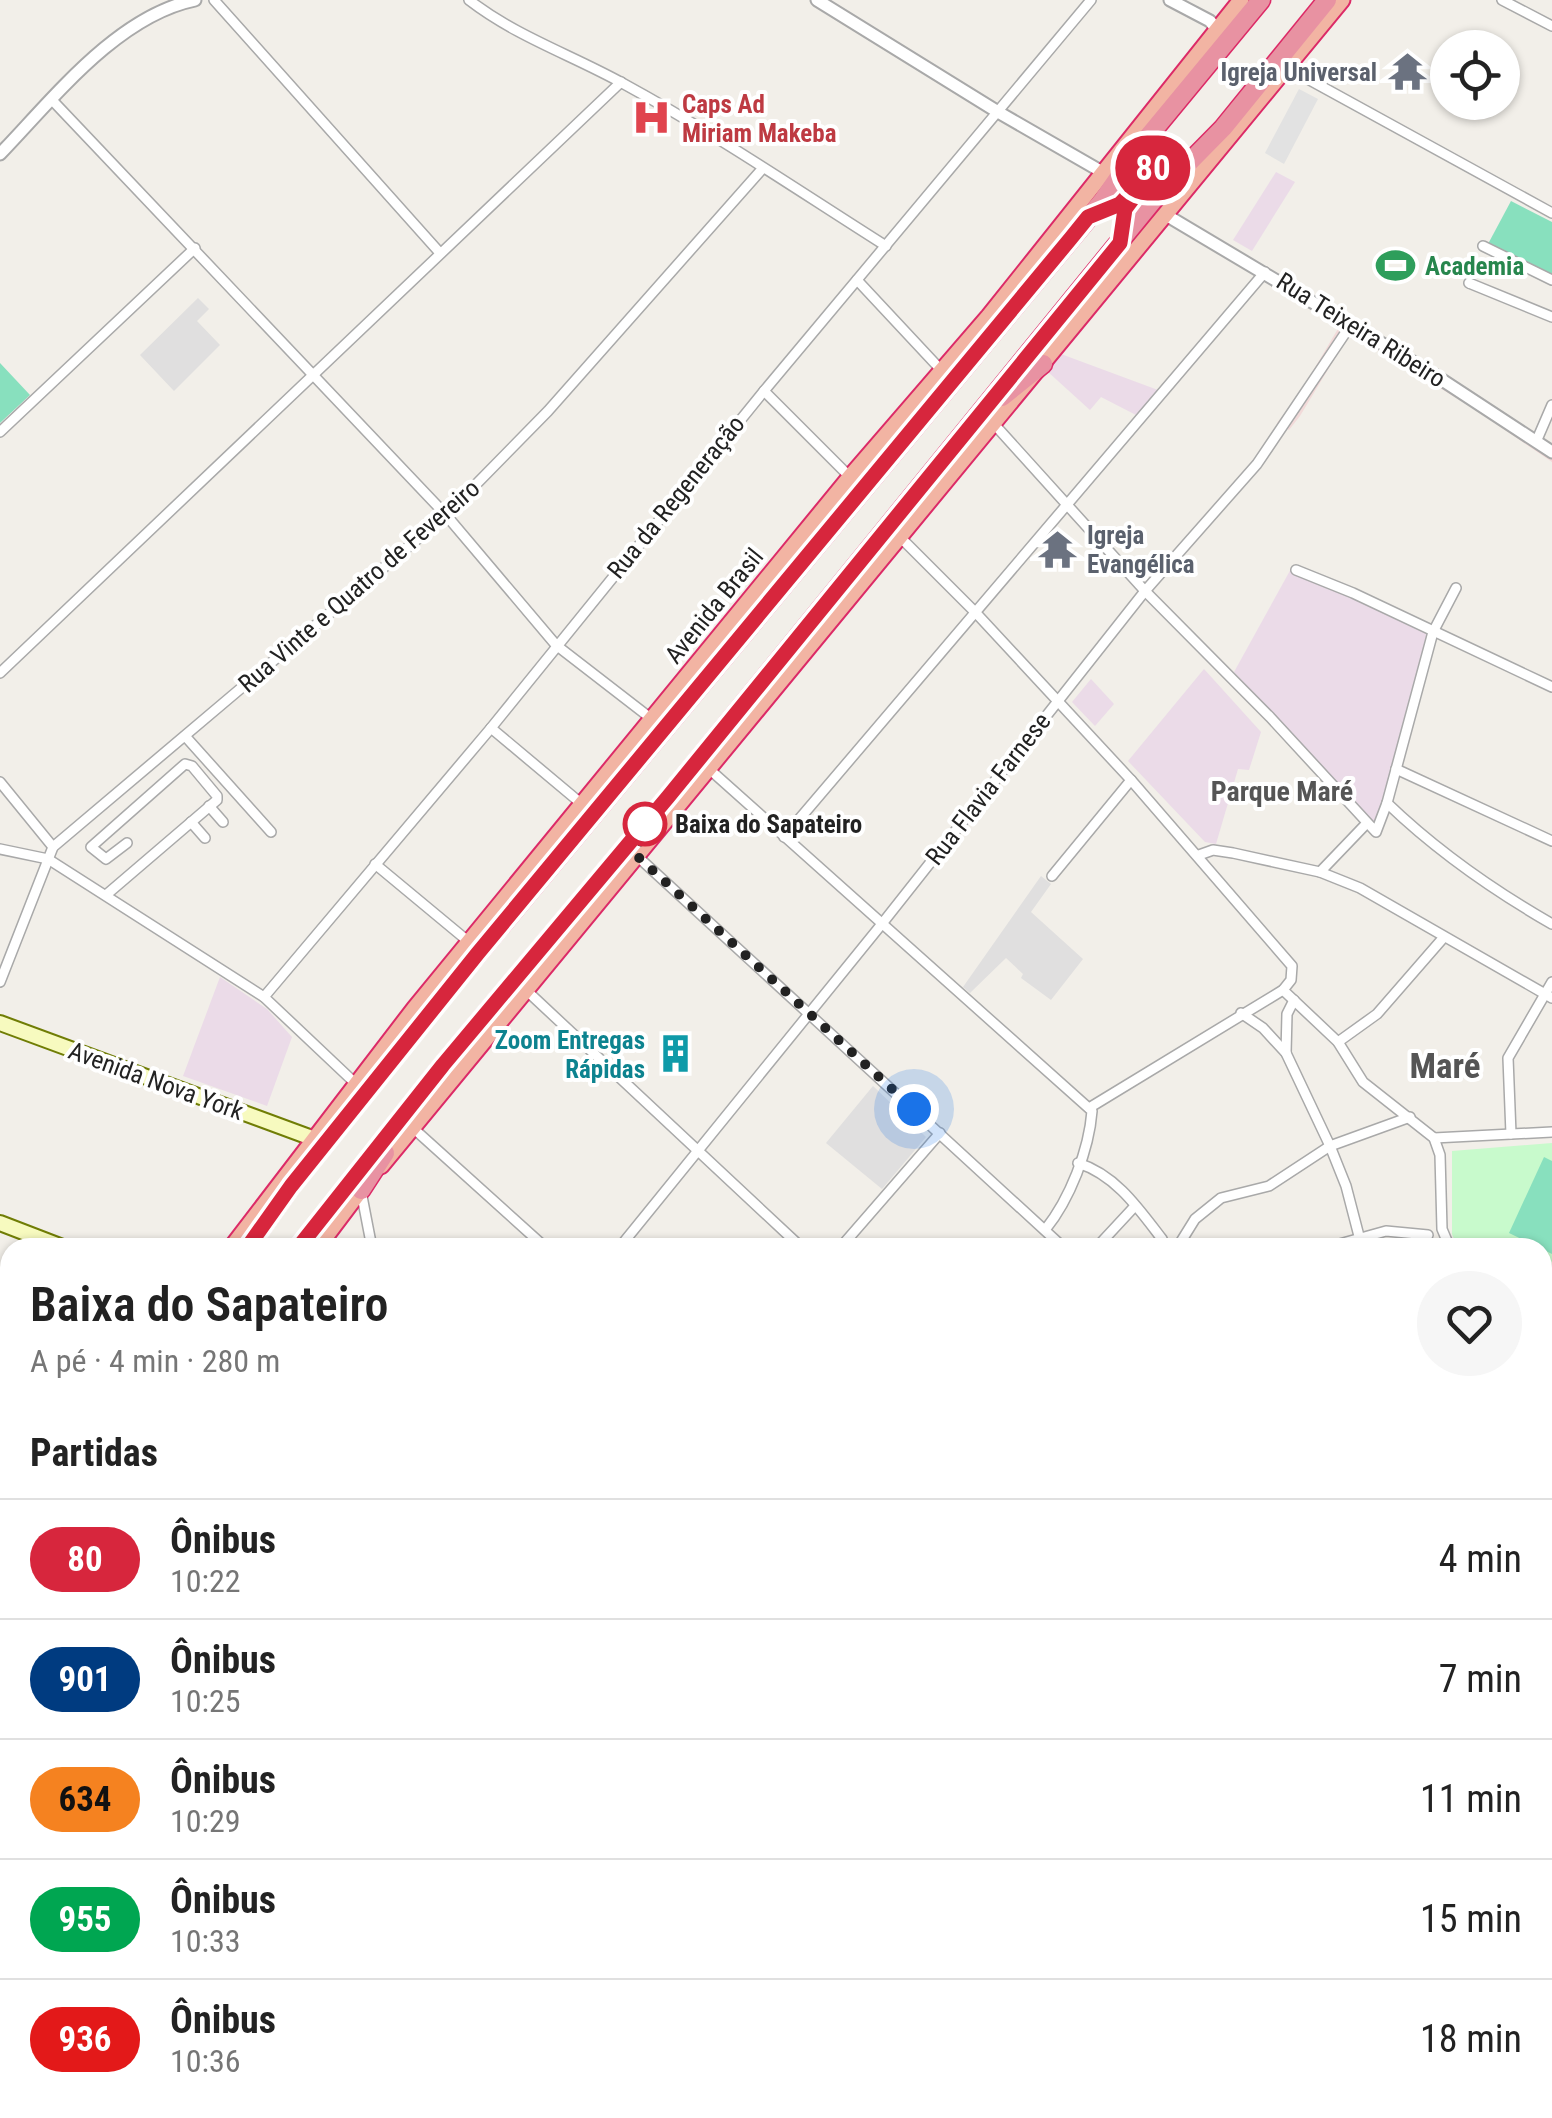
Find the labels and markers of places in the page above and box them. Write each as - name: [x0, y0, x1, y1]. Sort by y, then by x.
- temple icon: Igreja Universal: [1386, 51, 1428, 93]
- place label: Igreja Universal: [1220, 58, 1377, 87]
- place label: Caps Ad Miriam Makeba: [682, 90, 836, 148]
- hospital icon: Caps Ad Miriam Makeba: [631, 97, 673, 139]
- sports icon: Academia: [1374, 245, 1416, 287]
- place label: Academia: [1425, 252, 1524, 281]
- place label: Igreja Evangélica: [1087, 521, 1195, 579]
- temple icon: Igreja Evangélica: [1036, 528, 1078, 570]
- marker: Baixa do Sapateiro: [624, 803, 666, 845]
- place label: Baixa do Sapateiro: [675, 810, 862, 839]
- place label: Zoom Entregas Rápidas: [495, 1026, 645, 1084]
- building icon: Zoom Entregas Rápidas: [654, 1033, 696, 1075]

